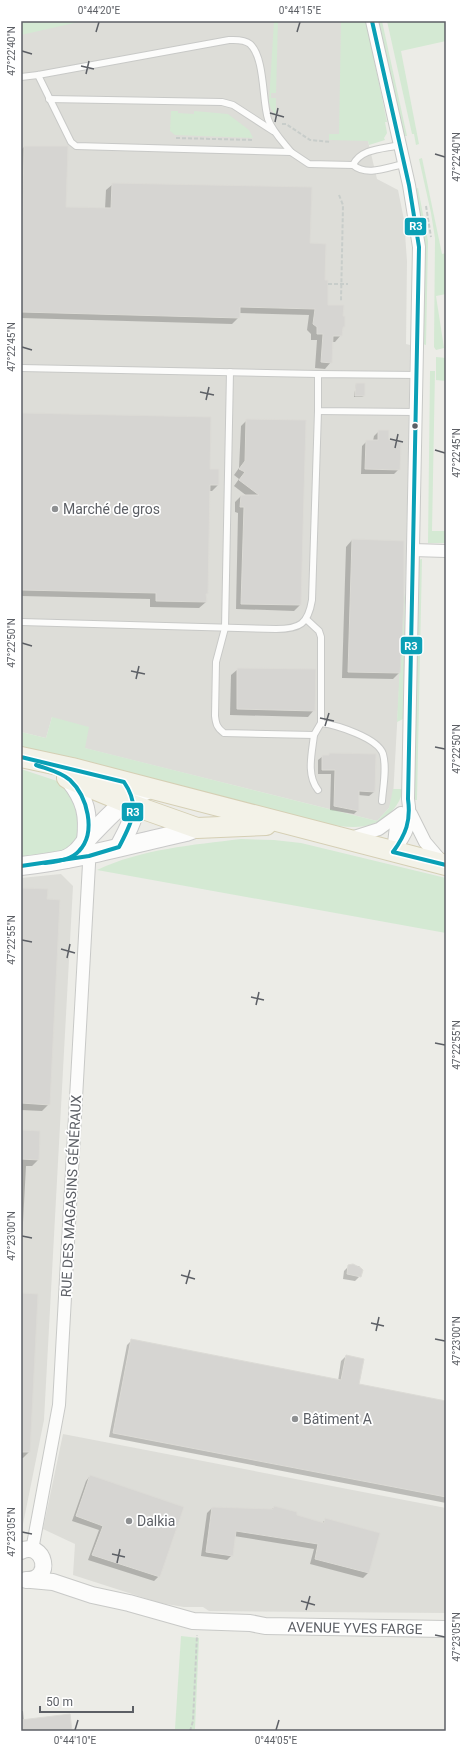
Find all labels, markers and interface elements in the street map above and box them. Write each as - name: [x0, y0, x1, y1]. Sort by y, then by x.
- text: 0°44'20"E: [78, 5, 121, 16]
- text: 0°44'15"E: [279, 5, 322, 16]
- text: 47°22'40"N: [6, 26, 17, 76]
- text: 47°22'40"N: [451, 132, 462, 182]
- line badge: R3: [404, 217, 427, 236]
- text: R3: [409, 220, 423, 233]
- text: 47°22'45"N: [6, 322, 17, 372]
- unlabelled marker: [410, 421, 420, 431]
- text: 47°22'45"N: [451, 428, 462, 478]
- place label: Marché de gros: [63, 501, 160, 517]
- marker: Marché de gros: [50, 504, 60, 514]
- text: 47°22'50"N: [6, 618, 17, 668]
- line badge: R3: [400, 636, 423, 655]
- text: R3: [404, 640, 418, 653]
- text: 47°22'50"N: [451, 724, 462, 774]
- line badge: R3: [121, 802, 144, 822]
- text: R3: [126, 806, 140, 819]
- text: 47°22'55"N: [6, 915, 17, 965]
- text: 47°22'55"N: [451, 1020, 462, 1070]
- street label: RUE DES MAGASINS GÉNÉRAUX: [57, 1094, 84, 1298]
- text: 47°23'00"N: [6, 1211, 17, 1261]
- text: 47°23'00"N: [451, 1316, 462, 1366]
- place label: Bâtiment A: [303, 1411, 372, 1427]
- marker: Bâtiment A: [290, 1414, 300, 1424]
- text: 47°23'05"N: [6, 1507, 17, 1557]
- place label: Dalkia: [137, 1513, 175, 1529]
- marker: Dalkia: [124, 1516, 134, 1526]
- text: 47°23'05"N: [451, 1612, 462, 1662]
- street label: AVENUE YVES FARGE: [287, 1619, 423, 1637]
- scale bar: [40, 1688, 133, 1714]
- text: 50 m: [46, 1695, 73, 1709]
- text: 0°44'10"E: [54, 1735, 97, 1746]
- text: 0°44'05"E: [255, 1735, 298, 1746]

